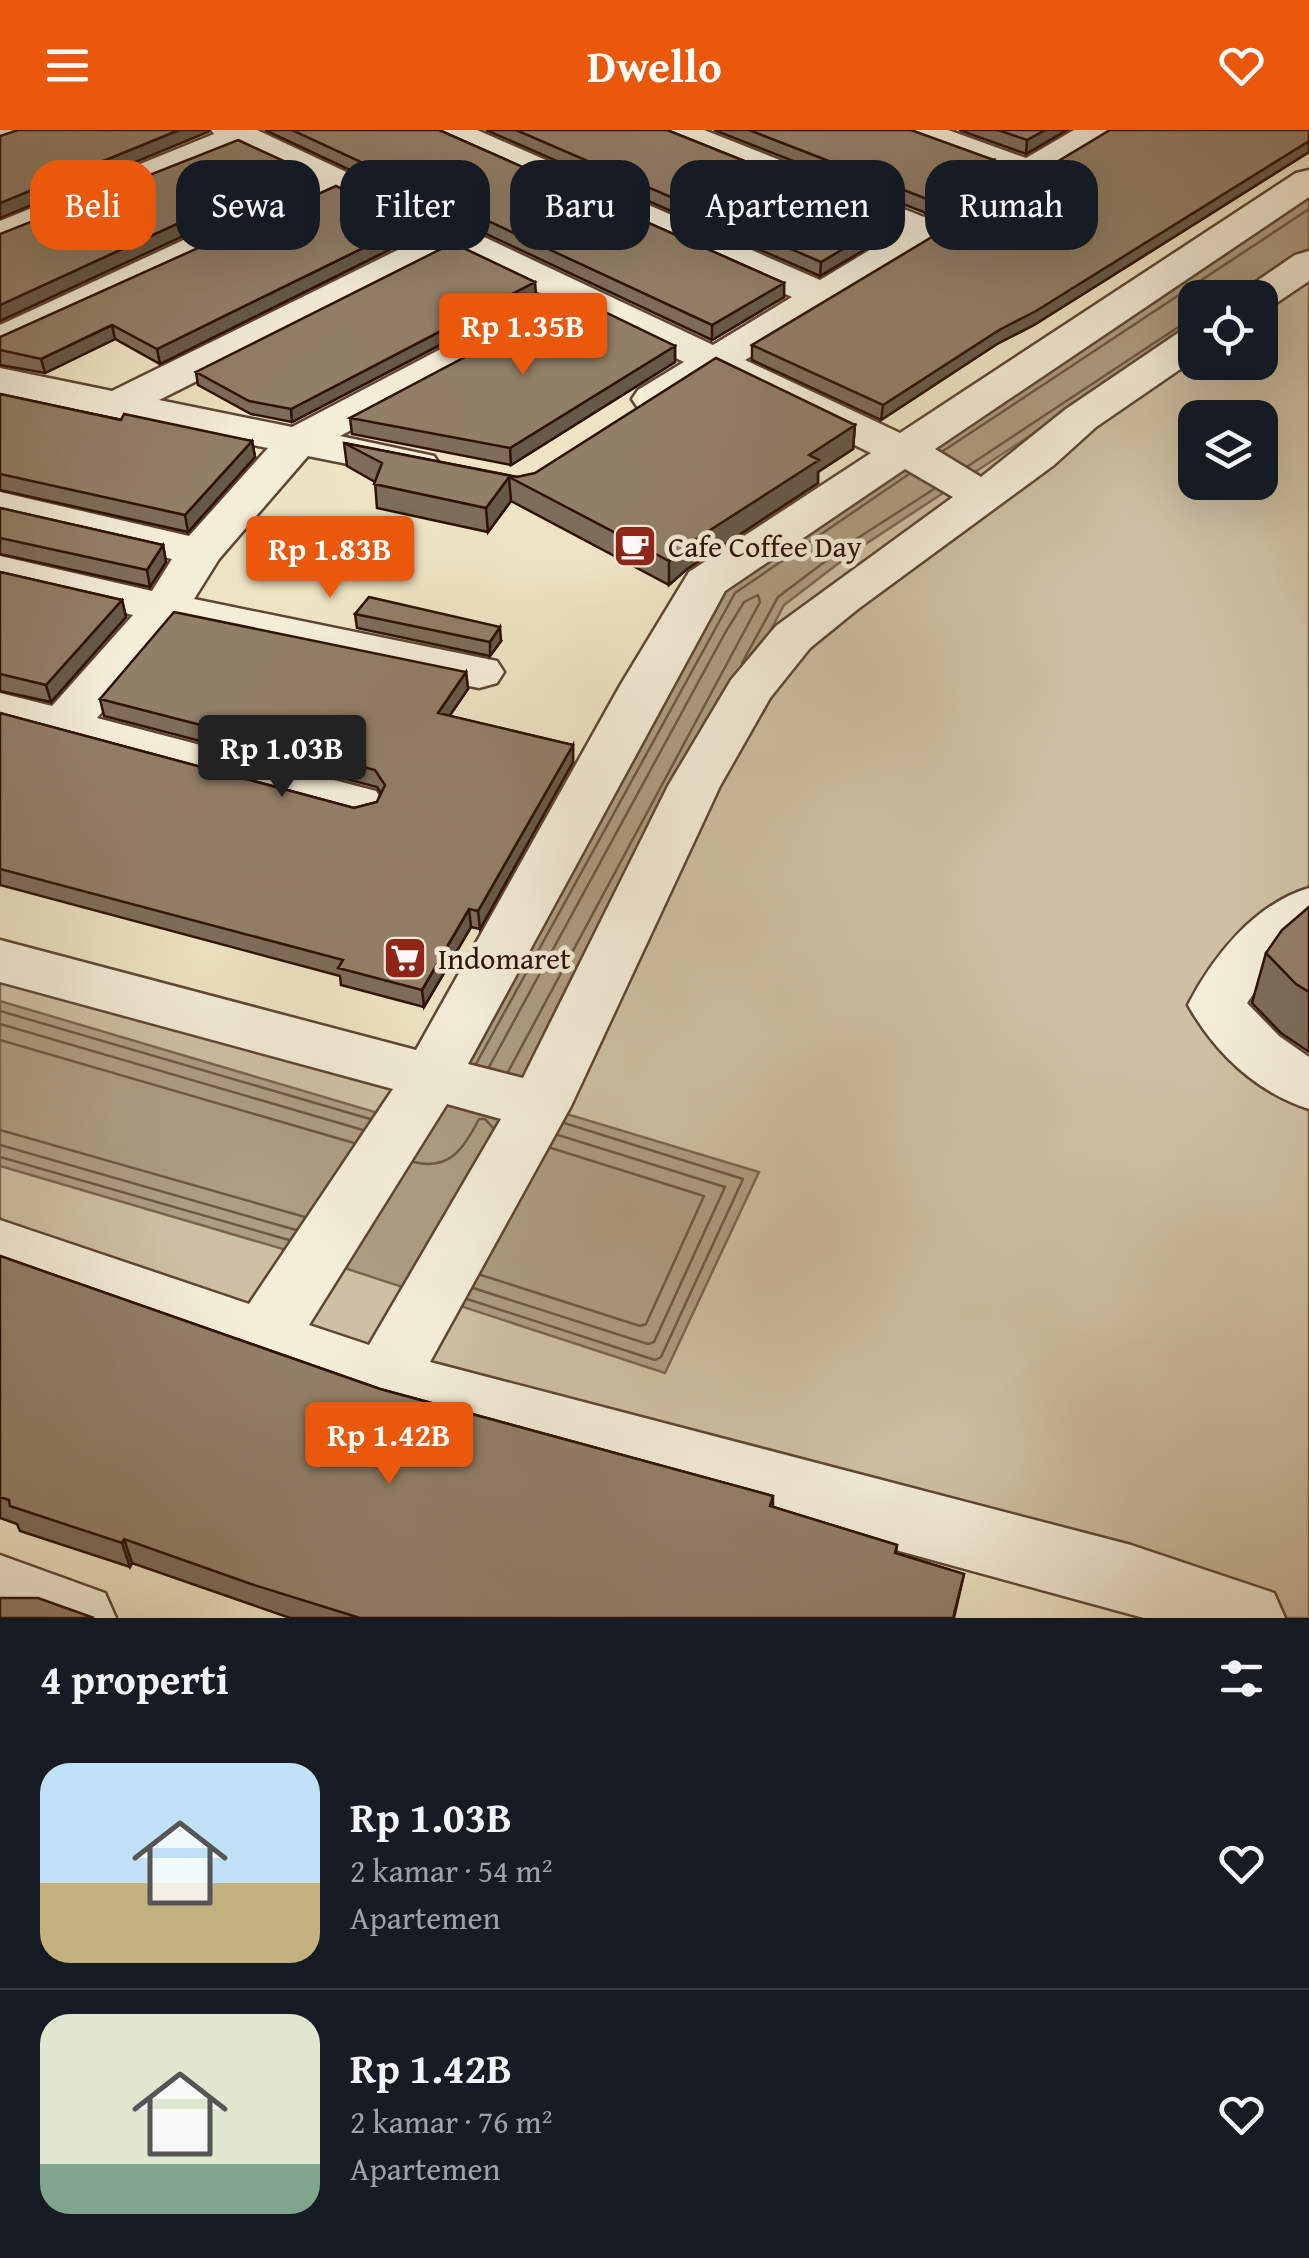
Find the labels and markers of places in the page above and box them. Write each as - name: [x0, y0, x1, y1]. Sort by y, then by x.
- pin: Rp 1.35B: [420, 293, 626, 378]
- pin: Rp 1.83B: [227, 516, 433, 601]
- cafe icon: Cafe Coffee Day: [612, 523, 658, 569]
- place label: Cafe Coffee Day: [668, 524, 862, 568]
- pin: Rp 1.03B: [179, 715, 385, 800]
- supermarket icon: Indomaret: [382, 935, 428, 981]
- place label: Indomaret: [438, 936, 571, 980]
- pin: Rp 1.42B: [286, 1402, 492, 1487]

